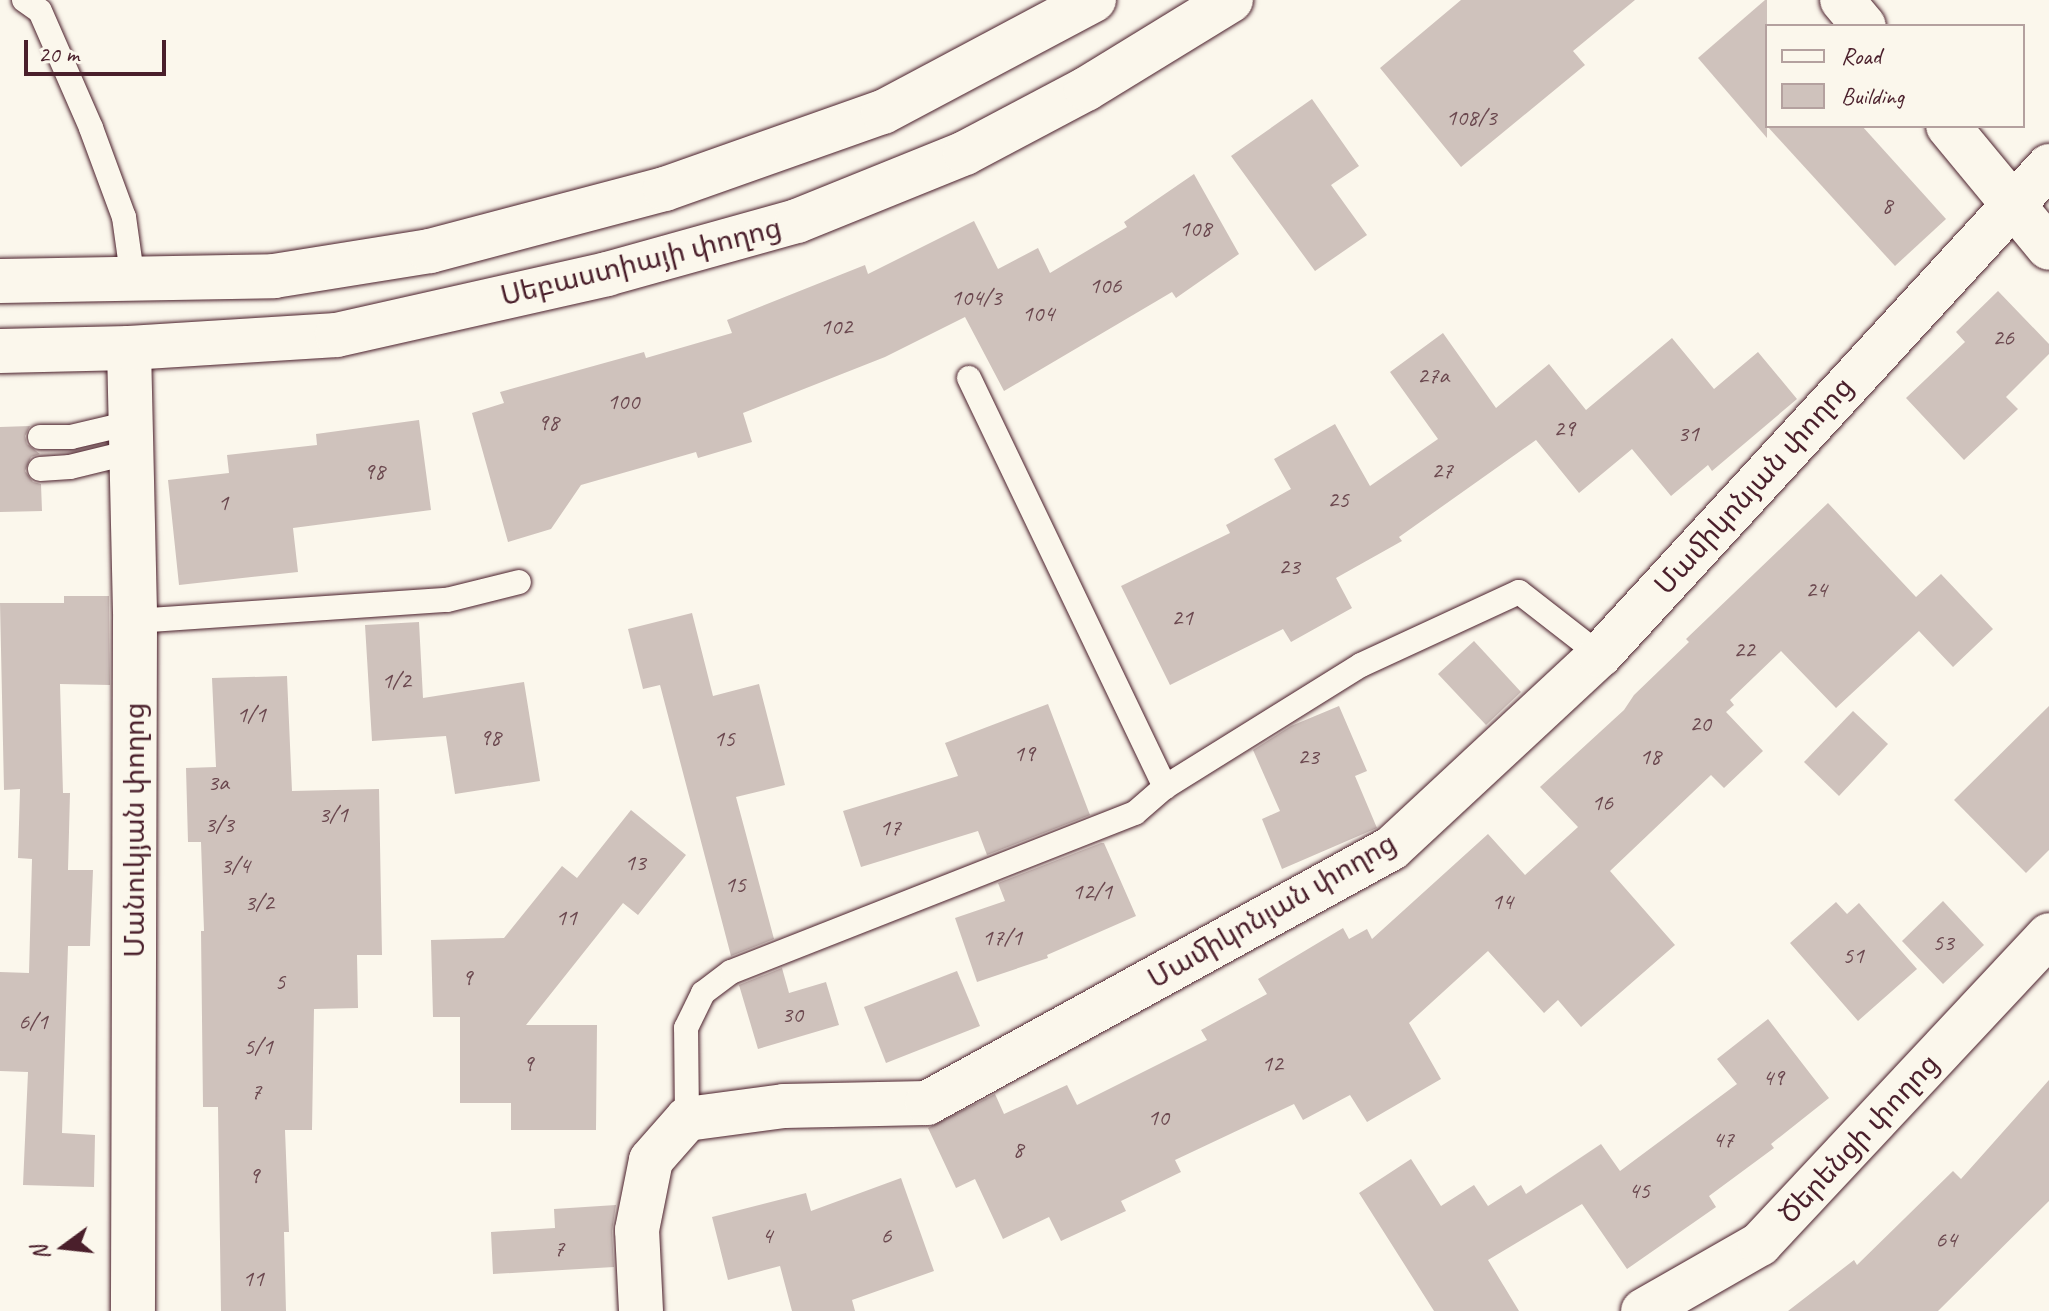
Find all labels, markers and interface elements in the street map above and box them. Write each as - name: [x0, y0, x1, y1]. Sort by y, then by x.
- scale bar: [28, 24, 170, 74]
- legend: [1765, 24, 2025, 128]
- text: 20 m: [38, 39, 79, 69]
- text: Road: [1841, 41, 1881, 71]
- text: Building: [1841, 81, 1904, 111]
- house number: 108/3: [1445, 104, 1497, 132]
- house number: 8: [1882, 192, 1892, 220]
- street label: Սեբաստիայի փողոց: [497, 211, 785, 313]
- house number: 108: [1179, 215, 1211, 243]
- house number: 106: [1089, 272, 1121, 300]
- house number: 104/3: [950, 284, 1002, 312]
- house number: 104: [1022, 300, 1054, 328]
- house number: 102: [820, 313, 852, 341]
- house number: 26: [1992, 324, 2014, 352]
- house number: 27a: [1417, 362, 1449, 390]
- street label: Մամիկոնյան փողոց: [1648, 370, 1860, 602]
- house number: 100: [607, 388, 639, 416]
- house number: 98: [537, 409, 559, 437]
- house number: 29: [1553, 415, 1575, 443]
- house number: 31: [1677, 420, 1699, 448]
- house number: 27: [1431, 457, 1453, 485]
- house number: 98: [363, 458, 385, 486]
- house number: 25: [1327, 486, 1349, 514]
- house number: 1: [218, 489, 228, 517]
- house number: 23: [1278, 553, 1300, 581]
- house number: 24: [1805, 576, 1827, 604]
- house number: 21: [1171, 604, 1193, 632]
- house number: 22: [1733, 636, 1755, 664]
- house number: 1/2: [381, 667, 411, 695]
- house number: 1/1: [236, 701, 266, 729]
- street label: Մանուկյան փողոց: [118, 702, 152, 958]
- house number: 20: [1689, 710, 1711, 738]
- house number: 98: [479, 724, 501, 752]
- house number: 15: [713, 725, 735, 753]
- house number: 19: [1013, 740, 1035, 768]
- house number: 23: [1297, 743, 1319, 771]
- house number: 18: [1639, 743, 1661, 771]
- house number: 3a: [207, 769, 229, 797]
- house number: 16: [1591, 789, 1613, 817]
- house number: 3/1: [318, 801, 348, 829]
- house number: 3/3: [204, 811, 234, 839]
- house number: 17: [879, 814, 901, 842]
- street label: Մամիկոնյան փողոց: [1142, 826, 1402, 996]
- house number: 13: [624, 849, 646, 877]
- house number: 3/4: [220, 852, 250, 880]
- house number: 15: [724, 871, 746, 899]
- house number: 12/1: [1072, 878, 1112, 906]
- house number: 14: [1491, 888, 1513, 916]
- house number: 3/2: [244, 889, 274, 917]
- house number: 11: [555, 904, 577, 932]
- house number: 17/1: [982, 924, 1022, 952]
- house number: 53: [1932, 929, 1954, 957]
- house number: 51: [1842, 942, 1864, 970]
- house number: 9: [462, 964, 472, 992]
- house number: 5: [275, 968, 285, 996]
- house number: 30: [781, 1001, 803, 1029]
- house number: 6/1: [18, 1008, 48, 1036]
- house number: 5/1: [243, 1033, 273, 1061]
- street label: Ծերենցի փողոց: [1772, 1047, 1946, 1231]
- house number: 9: [523, 1050, 533, 1078]
- house number: 12: [1261, 1050, 1283, 1078]
- house number: 49: [1762, 1064, 1784, 1092]
- house number: 7: [251, 1078, 261, 1106]
- house number: 10: [1147, 1104, 1169, 1132]
- house number: 47: [1712, 1126, 1734, 1154]
- house number: 8: [1013, 1136, 1023, 1164]
- house number: 9: [249, 1162, 259, 1190]
- house number: 45: [1628, 1177, 1650, 1205]
- north arrow: [24, 1207, 104, 1287]
- house number: 4: [762, 1222, 772, 1250]
- house number: 6: [881, 1222, 891, 1250]
- house number: 64: [1935, 1226, 1957, 1254]
- house number: 7: [554, 1235, 564, 1263]
- text: N: [26, 1243, 56, 1263]
- house number: 11: [242, 1265, 264, 1293]

